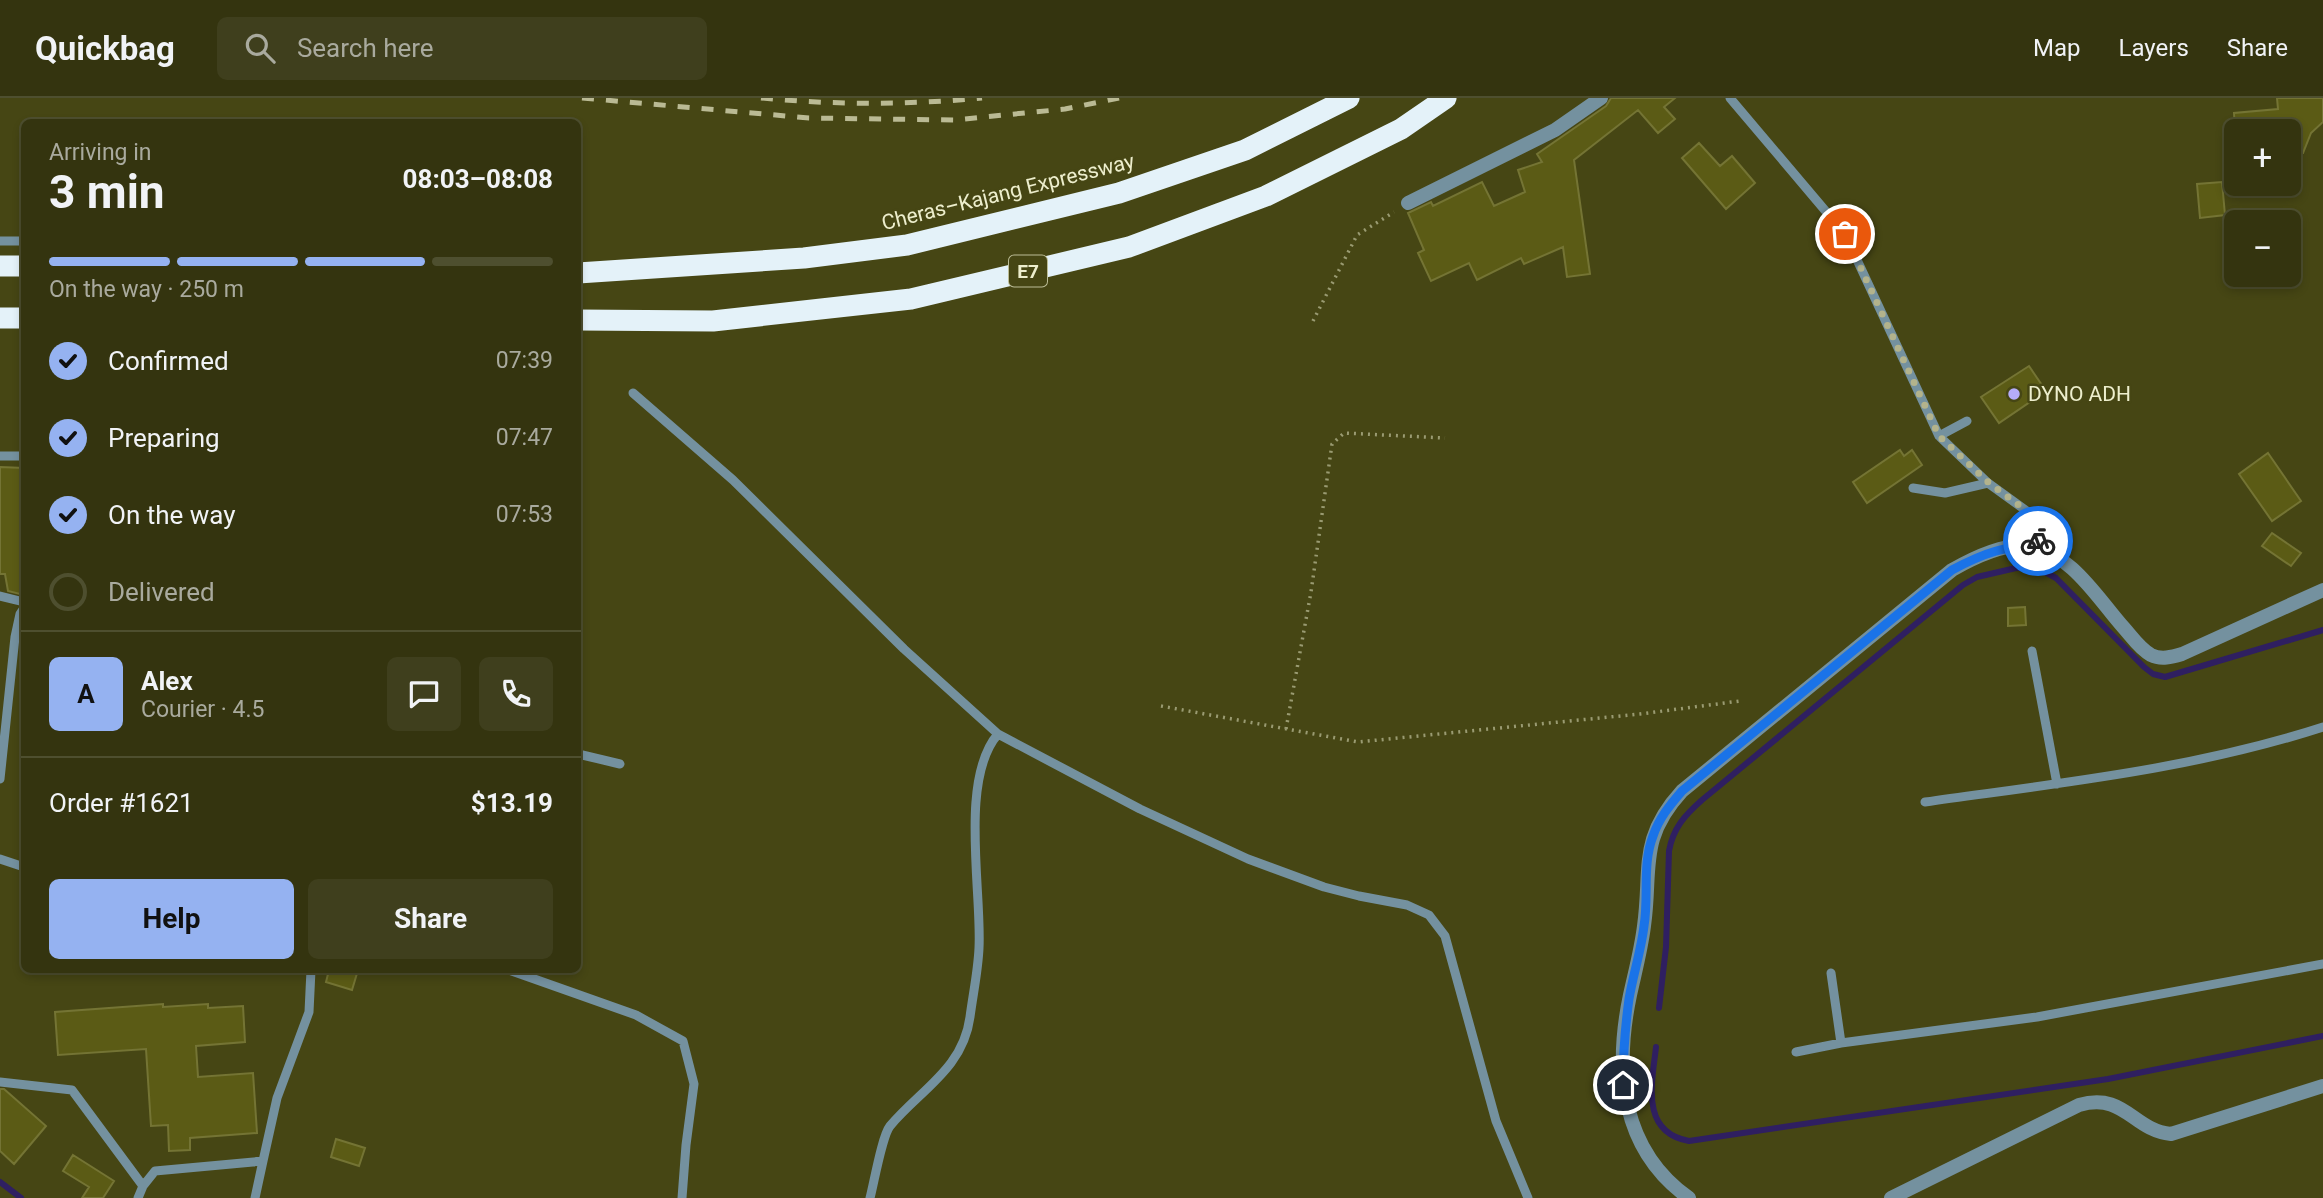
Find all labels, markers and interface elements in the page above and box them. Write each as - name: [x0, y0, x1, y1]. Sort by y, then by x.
- search box: [217, 17, 707, 80]
- text: Quickbag: [35, 29, 175, 68]
- icon: search: [241, 29, 279, 67]
- text: Search here: [297, 33, 434, 63]
- text: Map: [2033, 34, 2081, 62]
- text: Layers: [2119, 34, 2189, 62]
- text: Share: [2227, 34, 2288, 62]
- map controls: [2224, 119, 2301, 287]
- button: +: [2224, 119, 2301, 196]
- text: Arriving in: [49, 139, 152, 166]
- street label: Cheras–Kajang Expressway: [879, 149, 1137, 235]
- text: 08:03–08:08: [403, 164, 553, 194]
- text: 3 min: [49, 165, 165, 219]
- pin: [1815, 204, 1875, 264]
- button: −: [2224, 210, 2301, 287]
- icon: bag: [1826, 215, 1864, 253]
- road number: E7: [1009, 256, 1047, 286]
- text: On the way · 250 m: [49, 276, 244, 303]
- icon: check: [49, 342, 87, 380]
- text: Confirmed: [108, 346, 229, 376]
- text: 07:39: [496, 347, 553, 374]
- place label: DYNO ADH: [2028, 382, 2131, 406]
- marker: DYNO ADH: [2006, 386, 2022, 402]
- icon: check: [49, 419, 87, 457]
- text: Preparing: [108, 423, 220, 453]
- text: 07:47: [496, 424, 553, 451]
- icon: check: [49, 496, 87, 534]
- text: On the way: [108, 500, 236, 530]
- text: 07:53: [496, 501, 553, 528]
- courier: [2003, 506, 2073, 576]
- icon: bike: [2019, 522, 2057, 560]
- text: Delivered: [108, 577, 215, 607]
- button: chat: [387, 657, 461, 731]
- button: phone: [479, 657, 553, 731]
- text: Alex: [141, 666, 193, 696]
- text: A: [77, 679, 95, 709]
- text: Courier · 4.5: [141, 696, 264, 723]
- text: Order #1621: [49, 788, 194, 818]
- text: $13.19: [471, 788, 553, 818]
- button: Help: [49, 879, 294, 959]
- button: Share: [308, 879, 553, 959]
- pin: [1593, 1055, 1653, 1115]
- icon: home: [1604, 1066, 1642, 1104]

